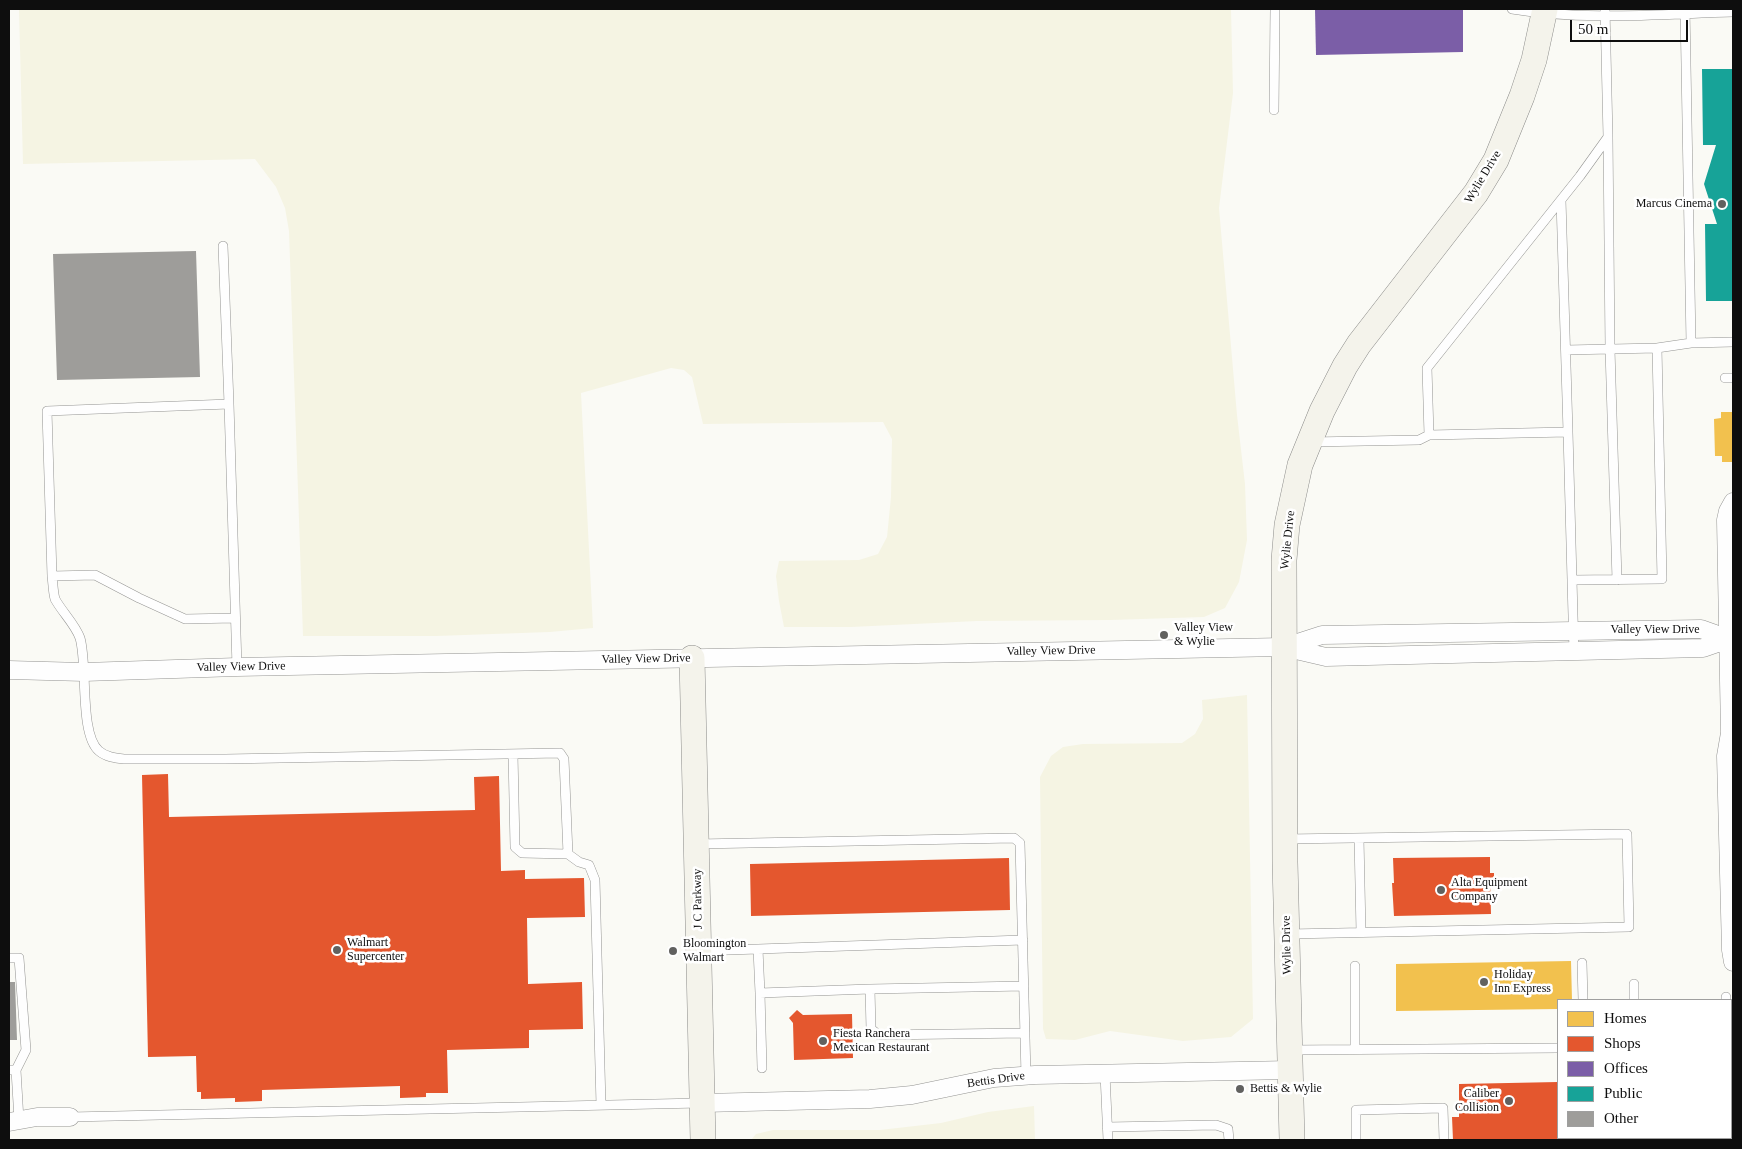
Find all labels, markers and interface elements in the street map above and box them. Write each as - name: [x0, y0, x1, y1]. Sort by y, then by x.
- scale bar: [1572, 10, 1690, 42]
- text: 50 m: [1578, 21, 1608, 37]
- street label: Wylie Drive: [1462, 148, 1504, 206]
- place label: Marcus Cinema: [1636, 197, 1712, 211]
- marker: Marcus Cinema: [1716, 198, 1728, 210]
- street label: Wylie Drive: [1278, 510, 1298, 570]
- place label: Valley View & Wylie: [1174, 621, 1233, 649]
- street label: Valley View Drive: [1610, 623, 1700, 637]
- marker: Valley View & Wylie: [1158, 629, 1170, 641]
- street label: Valley View Drive: [1006, 643, 1096, 659]
- street label: Valley View Drive: [601, 651, 691, 667]
- street label: Valley View Drive: [196, 659, 286, 675]
- street label: J C Parkway: [690, 869, 706, 929]
- place label: Alta Equipment Company: [1451, 876, 1527, 904]
- marker: Alta Equipment Company: [1435, 884, 1447, 896]
- street label: Wylie Drive: [1279, 915, 1295, 975]
- place label: Walmart Supercenter: [347, 936, 404, 964]
- place label: Bloomington Walmart: [683, 937, 746, 965]
- marker: Walmart Supercenter: [331, 944, 343, 956]
- marker: Bloomington Walmart: [667, 945, 679, 957]
- place label: Holiday Inn Express: [1494, 968, 1551, 996]
- marker: Holiday Inn Express: [1478, 976, 1490, 988]
- legend: [1557, 999, 1732, 1139]
- text: Homes: [1604, 1010, 1647, 1026]
- place label: Fiesta Ranchera Mexican Restaurant: [833, 1027, 929, 1055]
- marker: Fiesta Ranchera Mexican Restaurant: [817, 1035, 829, 1047]
- text: Shops: [1604, 1035, 1641, 1051]
- text: Offices: [1604, 1060, 1648, 1076]
- street label: Bettis Drive: [966, 1069, 1026, 1091]
- place label: Bettis & Wylie: [1250, 1082, 1322, 1096]
- marker: Bettis & Wylie: [1234, 1083, 1246, 1095]
- text: Public: [1604, 1085, 1642, 1101]
- place label: Caliber Collision: [1455, 1087, 1499, 1115]
- marker: Caliber Collision: [1503, 1095, 1515, 1107]
- text: Other: [1604, 1110, 1638, 1126]

